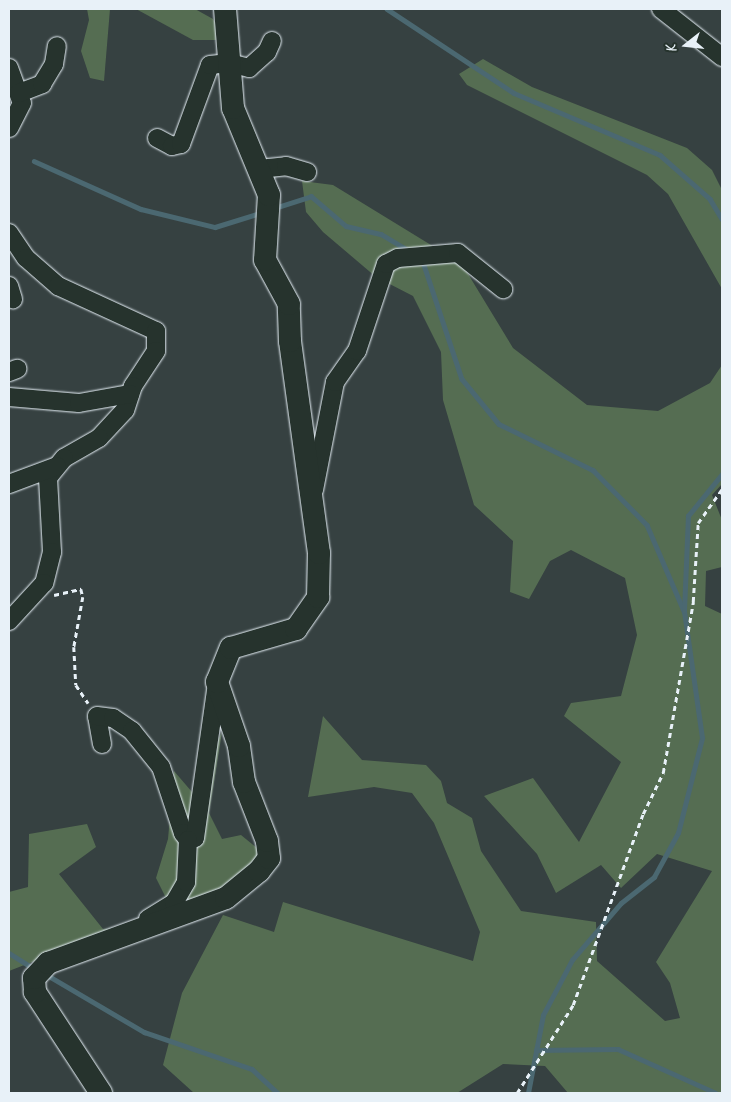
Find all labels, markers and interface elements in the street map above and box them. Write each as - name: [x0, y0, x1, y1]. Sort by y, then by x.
- north arrow: [661, 20, 711, 70]
- text: K: [662, 44, 680, 55]

